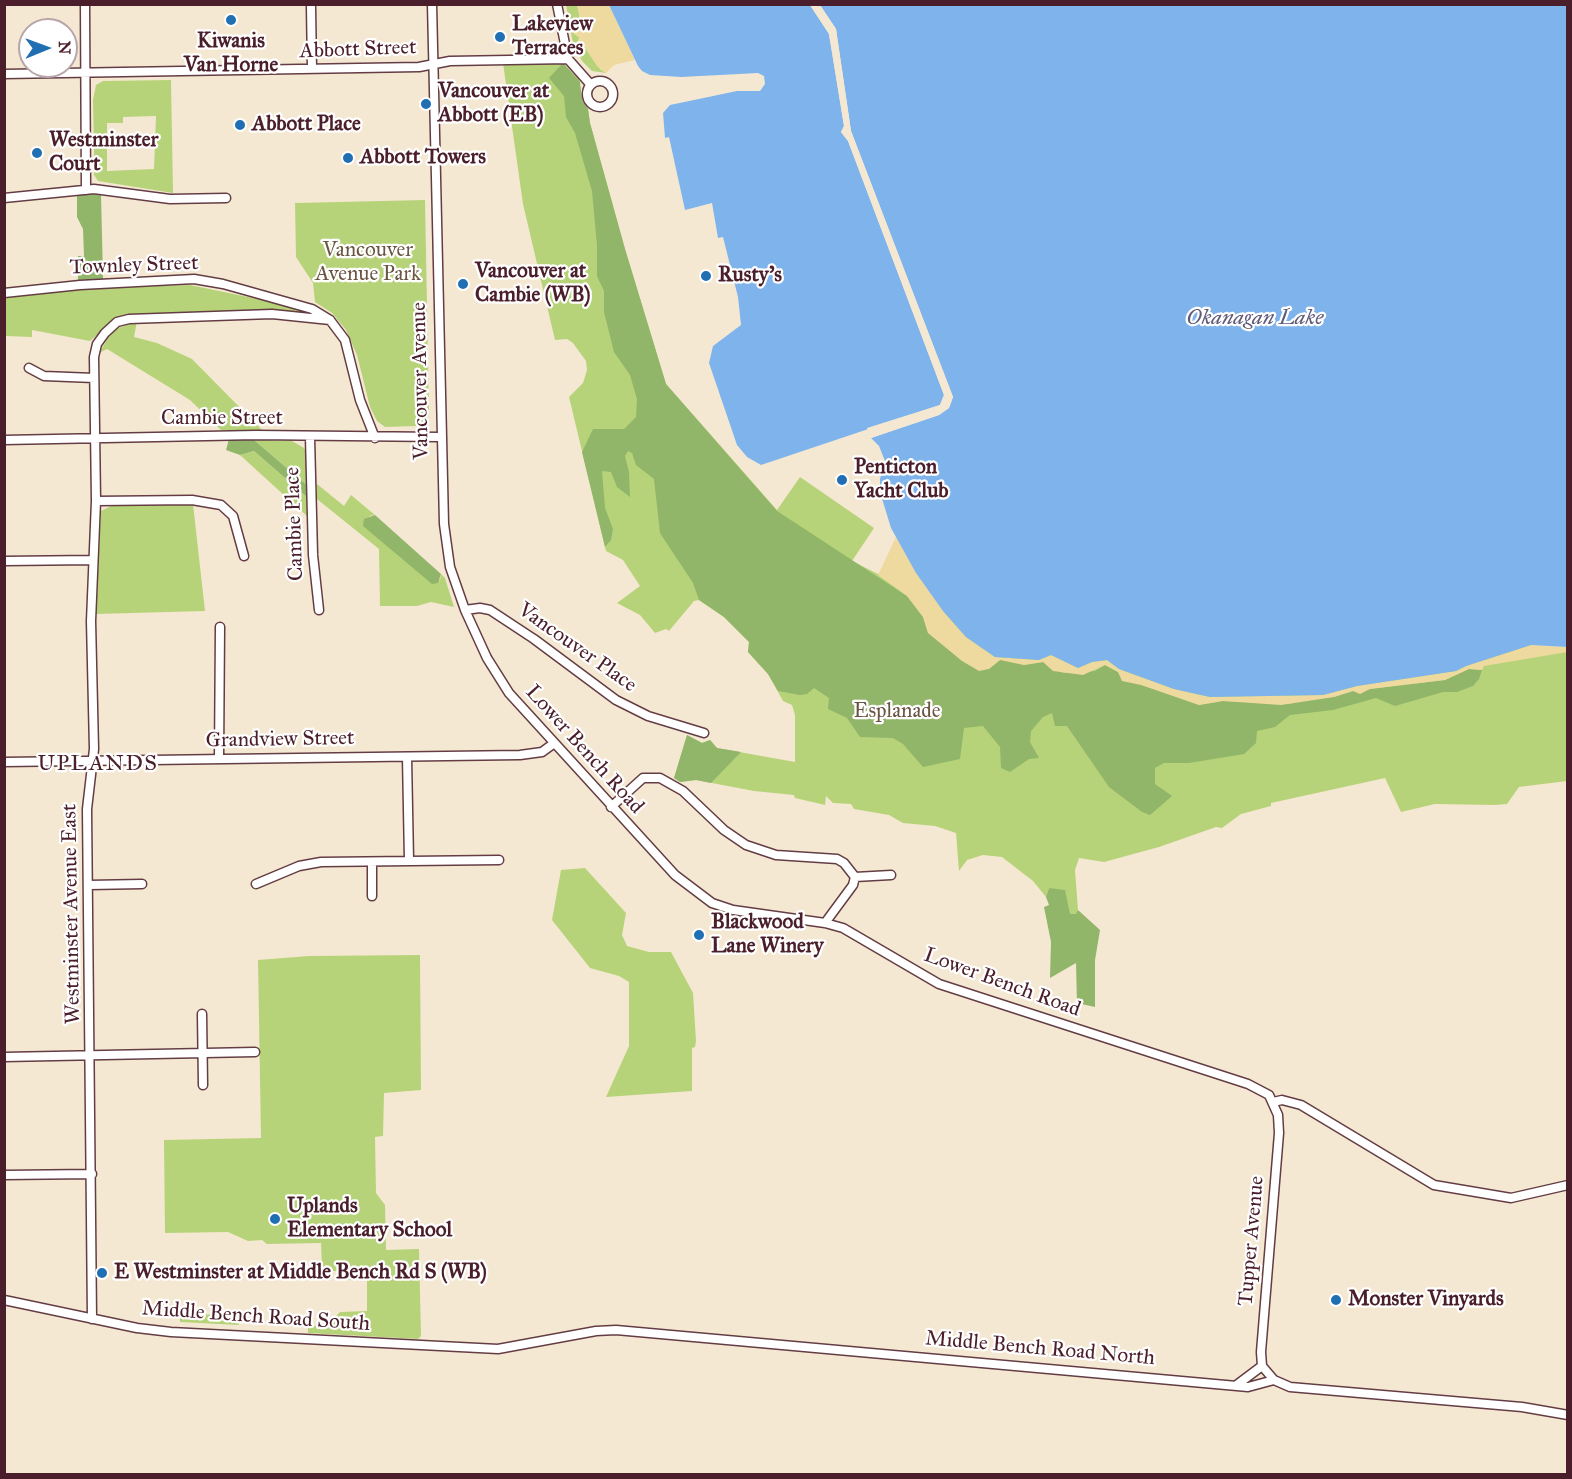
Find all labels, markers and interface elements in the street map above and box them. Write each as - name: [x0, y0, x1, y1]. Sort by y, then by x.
- place label: Lakeview Terraces: [512, 12, 593, 62]
- marker: Kiwanis Van Horne: [224, 13, 238, 27]
- north arrow: [18, 18, 78, 78]
- place label: Kiwanis Van Horne: [184, 29, 278, 79]
- marker: Lakeview Terraces: [493, 30, 507, 44]
- street label: Abbott Street: [299, 35, 417, 65]
- text: N: [55, 41, 74, 55]
- place label: Vancouver at Abbott (EB): [438, 79, 549, 129]
- marker: Vancouver at Abbott (EB): [419, 97, 433, 111]
- place label: Abbott Place: [252, 112, 361, 138]
- marker: Abbott Place: [233, 118, 247, 132]
- place label: Westminster Court: [49, 128, 158, 178]
- place label: Abbott Towers: [360, 145, 486, 171]
- marker: Westminster Court: [30, 146, 44, 160]
- marker: Abbott Towers: [341, 151, 355, 165]
- park label: Vancouver Avenue Park: [315, 238, 421, 288]
- street label: Townley Street: [69, 251, 199, 281]
- place label: Vancouver at Cambie (WB): [475, 259, 591, 309]
- place label: Rusty's: [718, 263, 782, 289]
- marker: Rusty's: [699, 269, 713, 283]
- marker: Vancouver at Cambie (WB): [456, 277, 470, 291]
- street label: Vancouver Avenue: [407, 302, 435, 460]
- water label: Okanagan Lake: [1186, 306, 1324, 332]
- street label: Cambie Street: [161, 406, 283, 432]
- place label: Penticton Yacht Club: [854, 455, 949, 505]
- street label: Cambie Place: [280, 467, 310, 581]
- marker: Penticton Yacht Club: [835, 473, 849, 487]
- street label: Vancouver Place: [513, 598, 641, 698]
- street label: Lower Bench Road: [520, 680, 648, 820]
- park label: Esplanade: [853, 699, 941, 725]
- street label: Grandview Street: [205, 726, 355, 754]
- district label: UPLANDS: [38, 752, 158, 778]
- street label: Westminster Avenue East: [57, 804, 87, 1024]
- place label: Blackwood Lane Winery: [711, 910, 824, 960]
- marker: Blackwood Lane Winery: [692, 928, 706, 942]
- street label: Lower Bench Road: [920, 943, 1084, 1023]
- street label: Tupper Avenue: [1234, 1175, 1270, 1307]
- place label: Uplands Elementary School: [287, 1194, 452, 1244]
- marker: Uplands Elementary School: [268, 1212, 282, 1226]
- place label: E Westminster at Middle Bench Rd S (WB): [114, 1260, 487, 1286]
- marker: E Westminster at Middle Bench Rd S (WB): [95, 1266, 109, 1280]
- place label: Monster Vinyards: [1348, 1287, 1504, 1313]
- marker: Monster Vinyards: [1329, 1293, 1343, 1307]
- street label: Middle Bench Road South: [141, 1296, 371, 1338]
- street label: Middle Bench Road North: [924, 1326, 1156, 1372]

